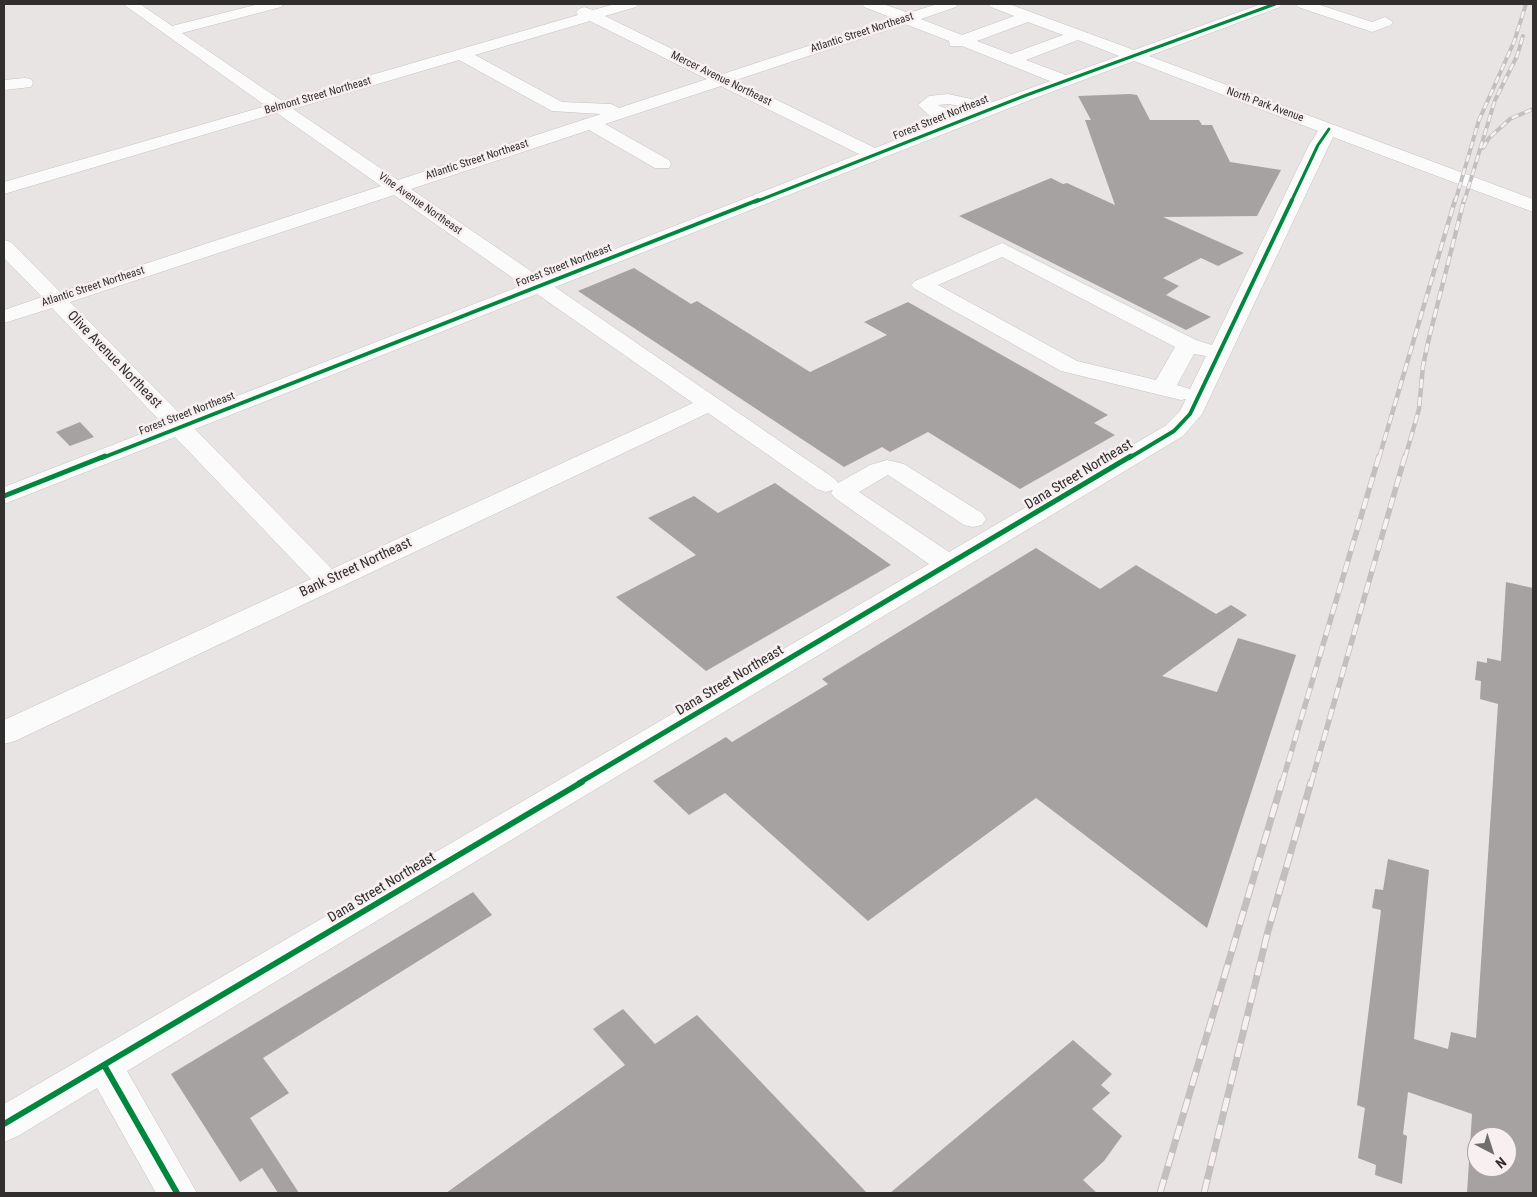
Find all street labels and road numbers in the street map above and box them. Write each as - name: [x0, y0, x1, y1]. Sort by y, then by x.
- street label: Atlantic Street Northeast: [809, 10, 915, 56]
- street label: Mercer Avenue Northeast: [669, 49, 773, 109]
- street label: Belmont Street Northeast: [263, 74, 373, 118]
- street label: North Park Avenue: [1225, 85, 1305, 125]
- street label: Forest Street Northeast: [892, 93, 990, 143]
- street label: Atlantic Street Northeast: [424, 137, 530, 183]
- street label: Vine Avenue Northeast: [376, 170, 464, 238]
- street label: Forest Street Northeast: [514, 242, 614, 290]
- street label: Atlantic Street Northeast: [40, 264, 146, 310]
- street label: Olive Avenue Northeast: [63, 308, 165, 412]
- street label: Forest Street Northeast: [137, 390, 237, 438]
- street label: Dana Street Northeast: [1022, 436, 1136, 514]
- street label: Bank Street Northeast: [297, 535, 415, 601]
- street label: Dana Street Northeast: [673, 642, 787, 720]
- street label: Dana Street Northeast: [325, 849, 439, 927]

